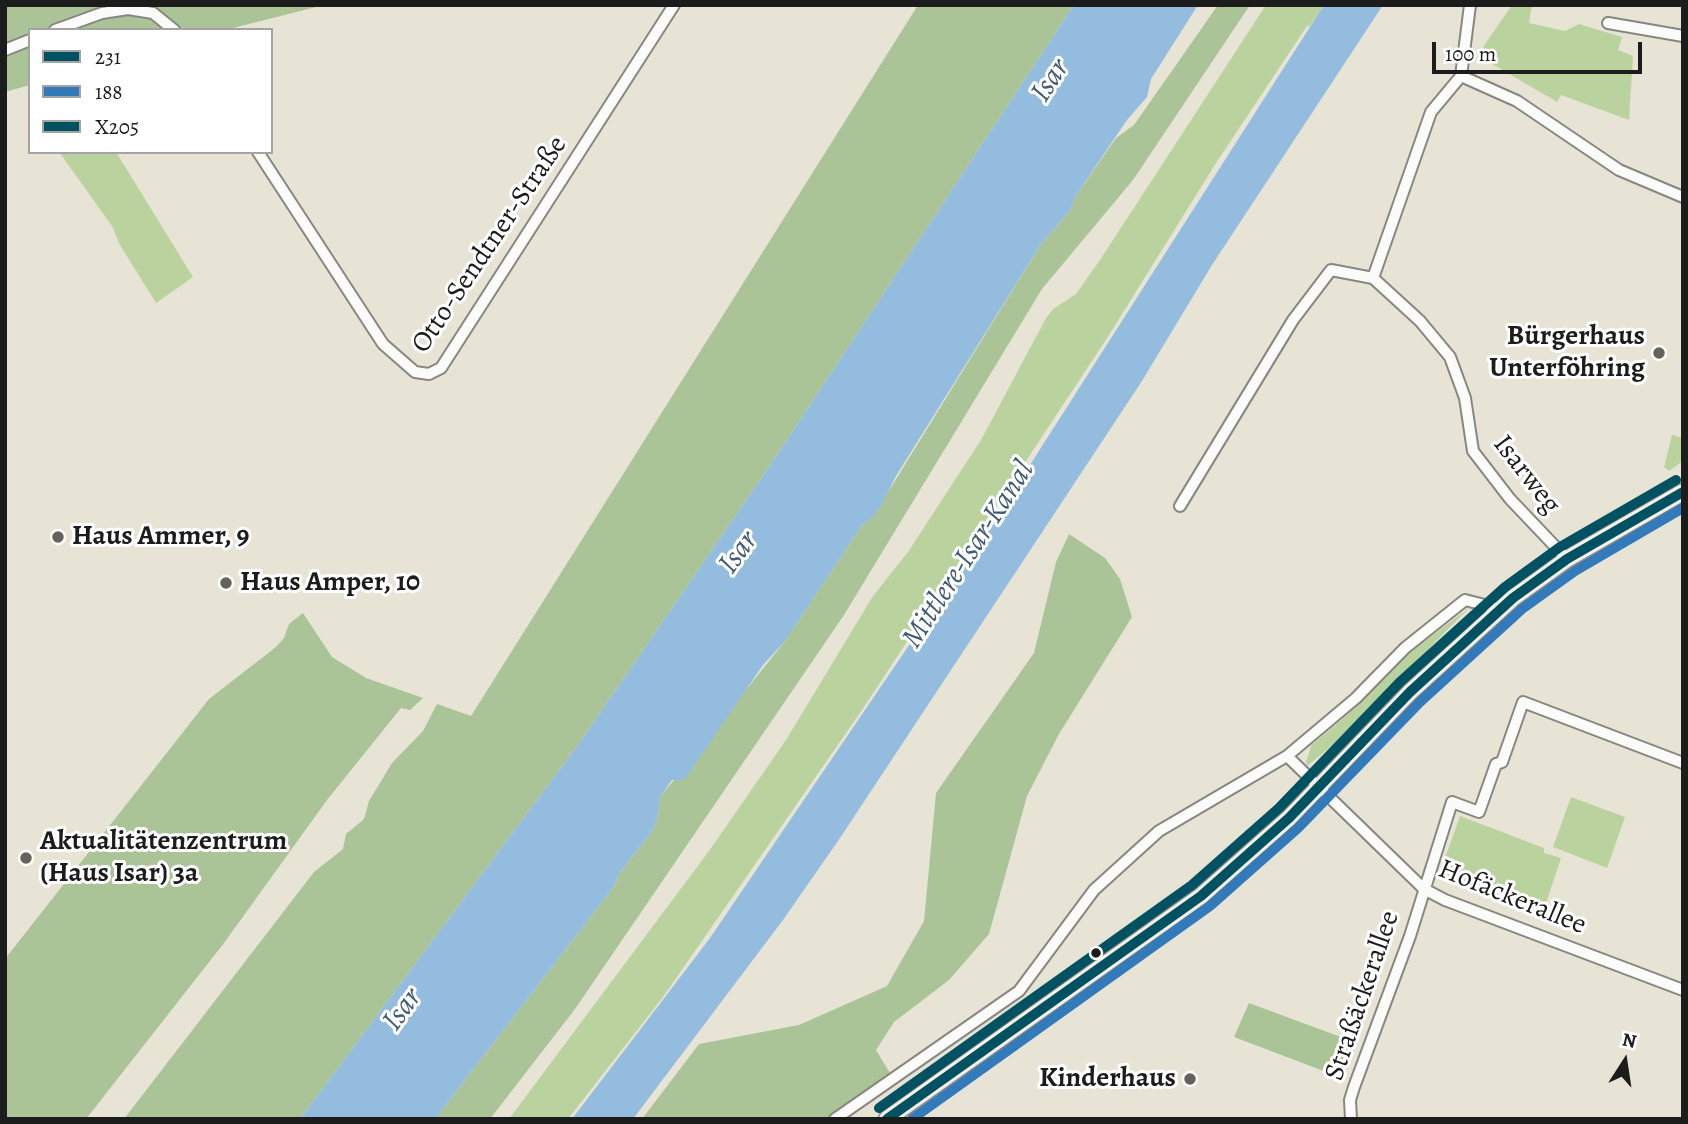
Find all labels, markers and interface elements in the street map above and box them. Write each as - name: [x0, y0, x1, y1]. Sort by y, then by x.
- legend: [28, 28, 273, 154]
- scale bar: [1436, 28, 1646, 72]
- text: 100 m: [1445, 40, 1496, 68]
- text: 231: [95, 43, 121, 71]
- water label: Isar: [1024, 53, 1078, 109]
- text: 188: [95, 78, 123, 106]
- text: X205: [95, 113, 139, 141]
- street label: Otto-Sendtner-Straße: [405, 130, 575, 360]
- place label: Bürgerhaus Unterföhring: [1489, 320, 1645, 386]
- marker: Bürgerhaus Unterföhring: [1651, 345, 1667, 361]
- street label: Isarweg: [1485, 429, 1567, 521]
- water label: Mittlere-Isar-Kanal: [895, 455, 1043, 655]
- place label: Haus Ammer, 9: [72, 520, 249, 554]
- water label: Isar: [711, 525, 767, 581]
- marker: Haus Ammer, 9: [50, 529, 66, 545]
- place label: Haus Amper, 10: [240, 566, 420, 600]
- marker: Haus Amper, 10: [218, 575, 234, 591]
- place label: Aktualitätenzentrum (Haus Isar) 3a: [40, 825, 287, 891]
- marker: Aktualitätenzentrum (Haus Isar) 3a: [18, 850, 34, 866]
- street label: Hofäckerallee: [1433, 853, 1591, 943]
- street label: Straßäckerallee: [1318, 907, 1408, 1085]
- unlabelled marker: [1089, 946, 1103, 960]
- water label: Isar: [375, 982, 431, 1038]
- north arrow: [1590, 1026, 1660, 1096]
- text: N: [1620, 1026, 1639, 1055]
- place label: Kinderhaus: [1039, 1062, 1176, 1096]
- marker: Kinderhaus: [1182, 1071, 1198, 1087]

